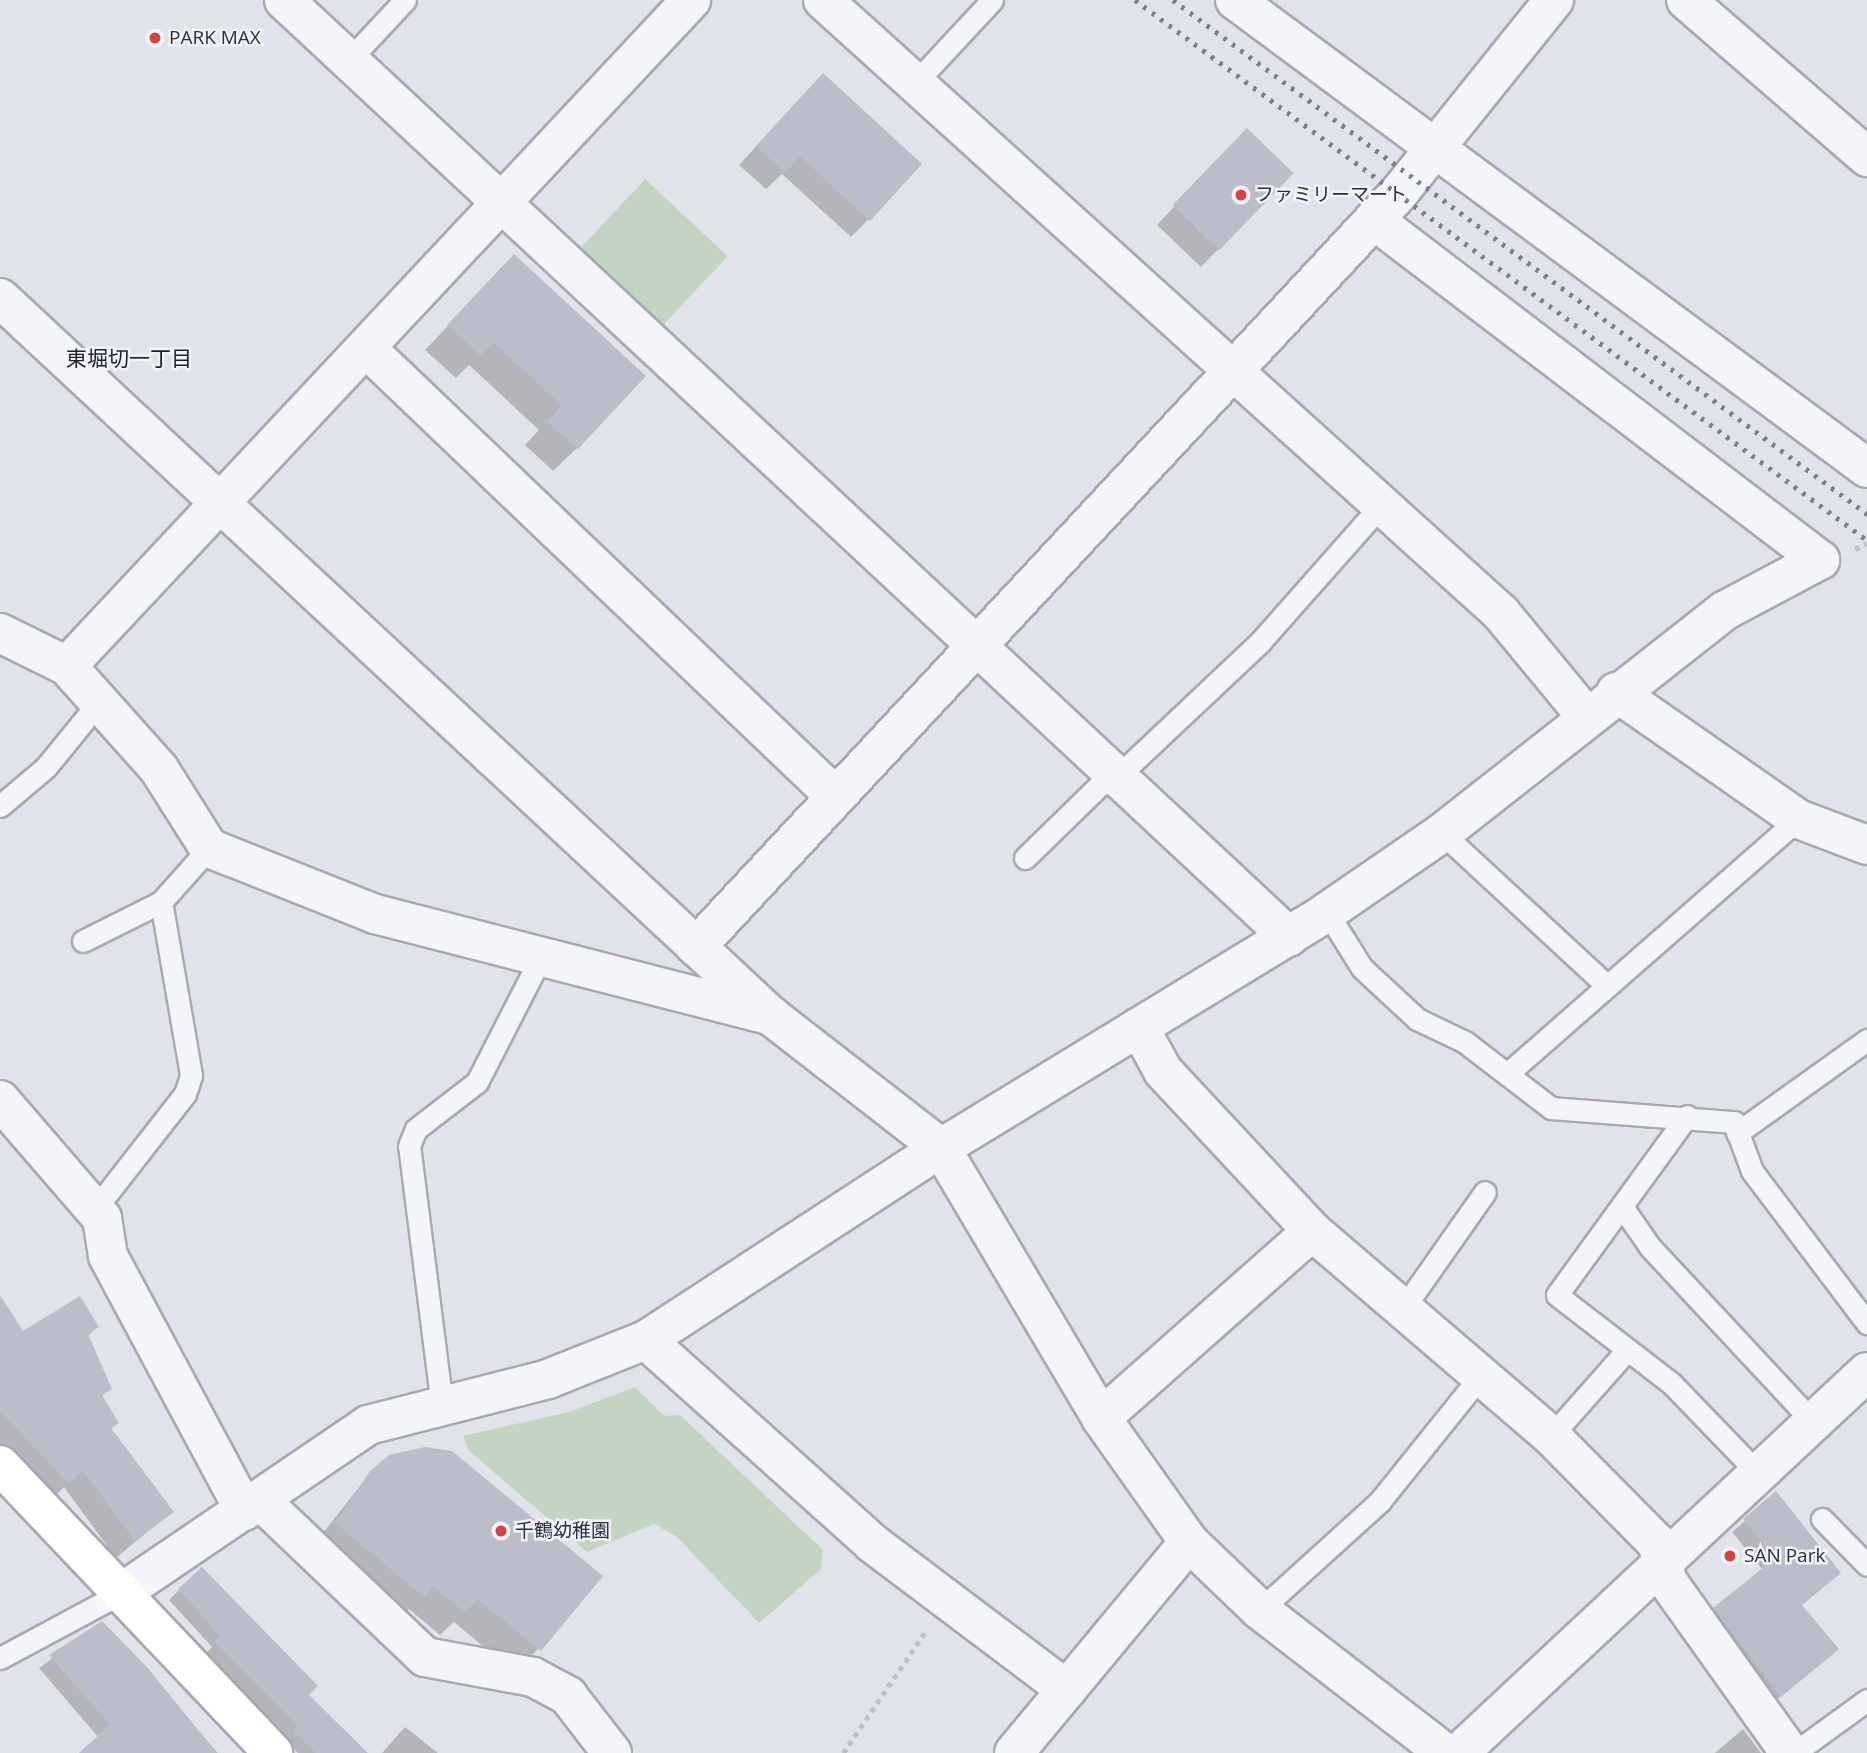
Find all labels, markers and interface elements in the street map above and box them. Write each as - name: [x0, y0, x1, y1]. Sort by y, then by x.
- place label: PARK MAX: [169, 27, 261, 49]
- marker: PARK MAX: [147, 30, 163, 46]
- place label: ファミリーマート: [1255, 184, 1407, 206]
- marker: ファミリーマート: [1233, 187, 1249, 203]
- district label: 東堀切一丁目: [66, 345, 192, 371]
- place label: 千鶴幼稚園: [515, 1520, 610, 1542]
- marker: 千鶴幼稚園: [493, 1523, 509, 1539]
- place label: SAN Park: [1744, 1545, 1825, 1567]
- marker: SAN Park: [1722, 1548, 1738, 1564]

